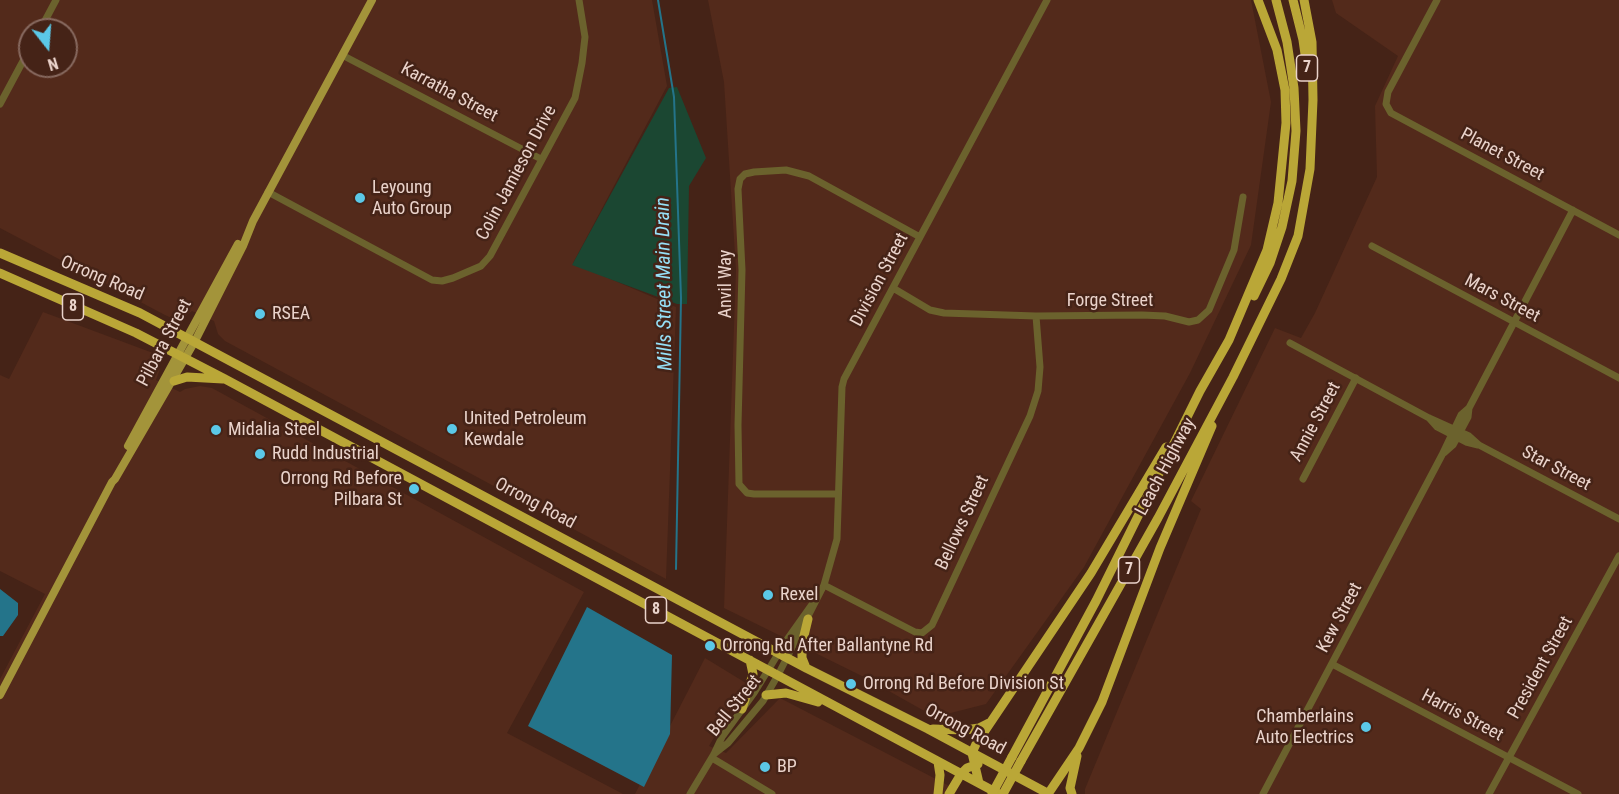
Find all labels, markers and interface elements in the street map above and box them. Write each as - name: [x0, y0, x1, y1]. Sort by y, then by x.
- north arrow: [18, 18, 78, 78]
- text: N: [45, 53, 60, 74]
- road number: 7: [1296, 55, 1318, 81]
- street label: Karratha Street: [397, 58, 501, 128]
- street label: Colin Jamieson Drive: [472, 102, 562, 244]
- street label: Planet Street: [1457, 124, 1547, 186]
- place label: Leyoung Auto Group: [372, 177, 452, 219]
- marker: Leyoung Auto Group: [353, 191, 367, 205]
- water label: Mills Street Main Drain: [651, 197, 679, 371]
- street label: Division Street: [846, 230, 914, 330]
- street label: Anvil Way: [715, 250, 737, 318]
- street label: Orrong Road: [57, 252, 147, 306]
- street label: Mars Street: [1461, 270, 1543, 328]
- street label: Forge Street: [1067, 290, 1153, 312]
- road number: 8: [62, 294, 84, 320]
- street label: Pilbara Street: [133, 296, 197, 390]
- place label: RSEA: [272, 303, 310, 325]
- marker: RSEA: [253, 307, 267, 321]
- street label: Annie Street: [1286, 379, 1346, 465]
- place label: United Petroleum Kewdale: [464, 408, 587, 450]
- street label: Leach Highway: [1131, 415, 1201, 519]
- place label: Midalia Steel: [228, 419, 320, 441]
- marker: United Petroleum Kewdale: [445, 422, 459, 436]
- marker: Midalia Steel: [209, 423, 223, 437]
- street label: Star Street: [1518, 442, 1594, 496]
- place label: Rudd Industrial: [272, 443, 379, 465]
- marker: Rudd Industrial: [253, 447, 267, 461]
- place label: Orrong Rd Before Pilbara St: [280, 468, 402, 510]
- street label: Bellows Street: [932, 472, 994, 574]
- street label: Orrong Road: [491, 474, 579, 534]
- marker: Orrong Rd Before Pilbara St: [407, 482, 421, 496]
- road number: 7: [1118, 557, 1140, 583]
- street label: Kew Street: [1313, 579, 1367, 657]
- place label: Rexel: [780, 584, 818, 606]
- marker: Rexel: [761, 588, 775, 602]
- road number: 8: [646, 597, 666, 623]
- street label: President Street: [1504, 613, 1578, 723]
- place label: Orrong Rd After Ballantyne Rd: [722, 635, 933, 657]
- marker: Orrong Rd After Ballantyne Rd: [703, 639, 717, 653]
- street label: Bell Street: [704, 671, 766, 741]
- place label: Orrong Rd Before Division St: [863, 673, 1064, 695]
- marker: Orrong Rd Before Division St: [844, 677, 858, 691]
- street label: Harris Street: [1417, 685, 1507, 747]
- street label: Orrong Road: [921, 700, 1009, 760]
- place label: Chamberlains Auto Electrics: [1255, 706, 1354, 748]
- marker: Chamberlains Auto Electrics: [1359, 720, 1373, 734]
- place label: BP: [777, 756, 797, 778]
- marker: BP: [758, 760, 772, 774]

